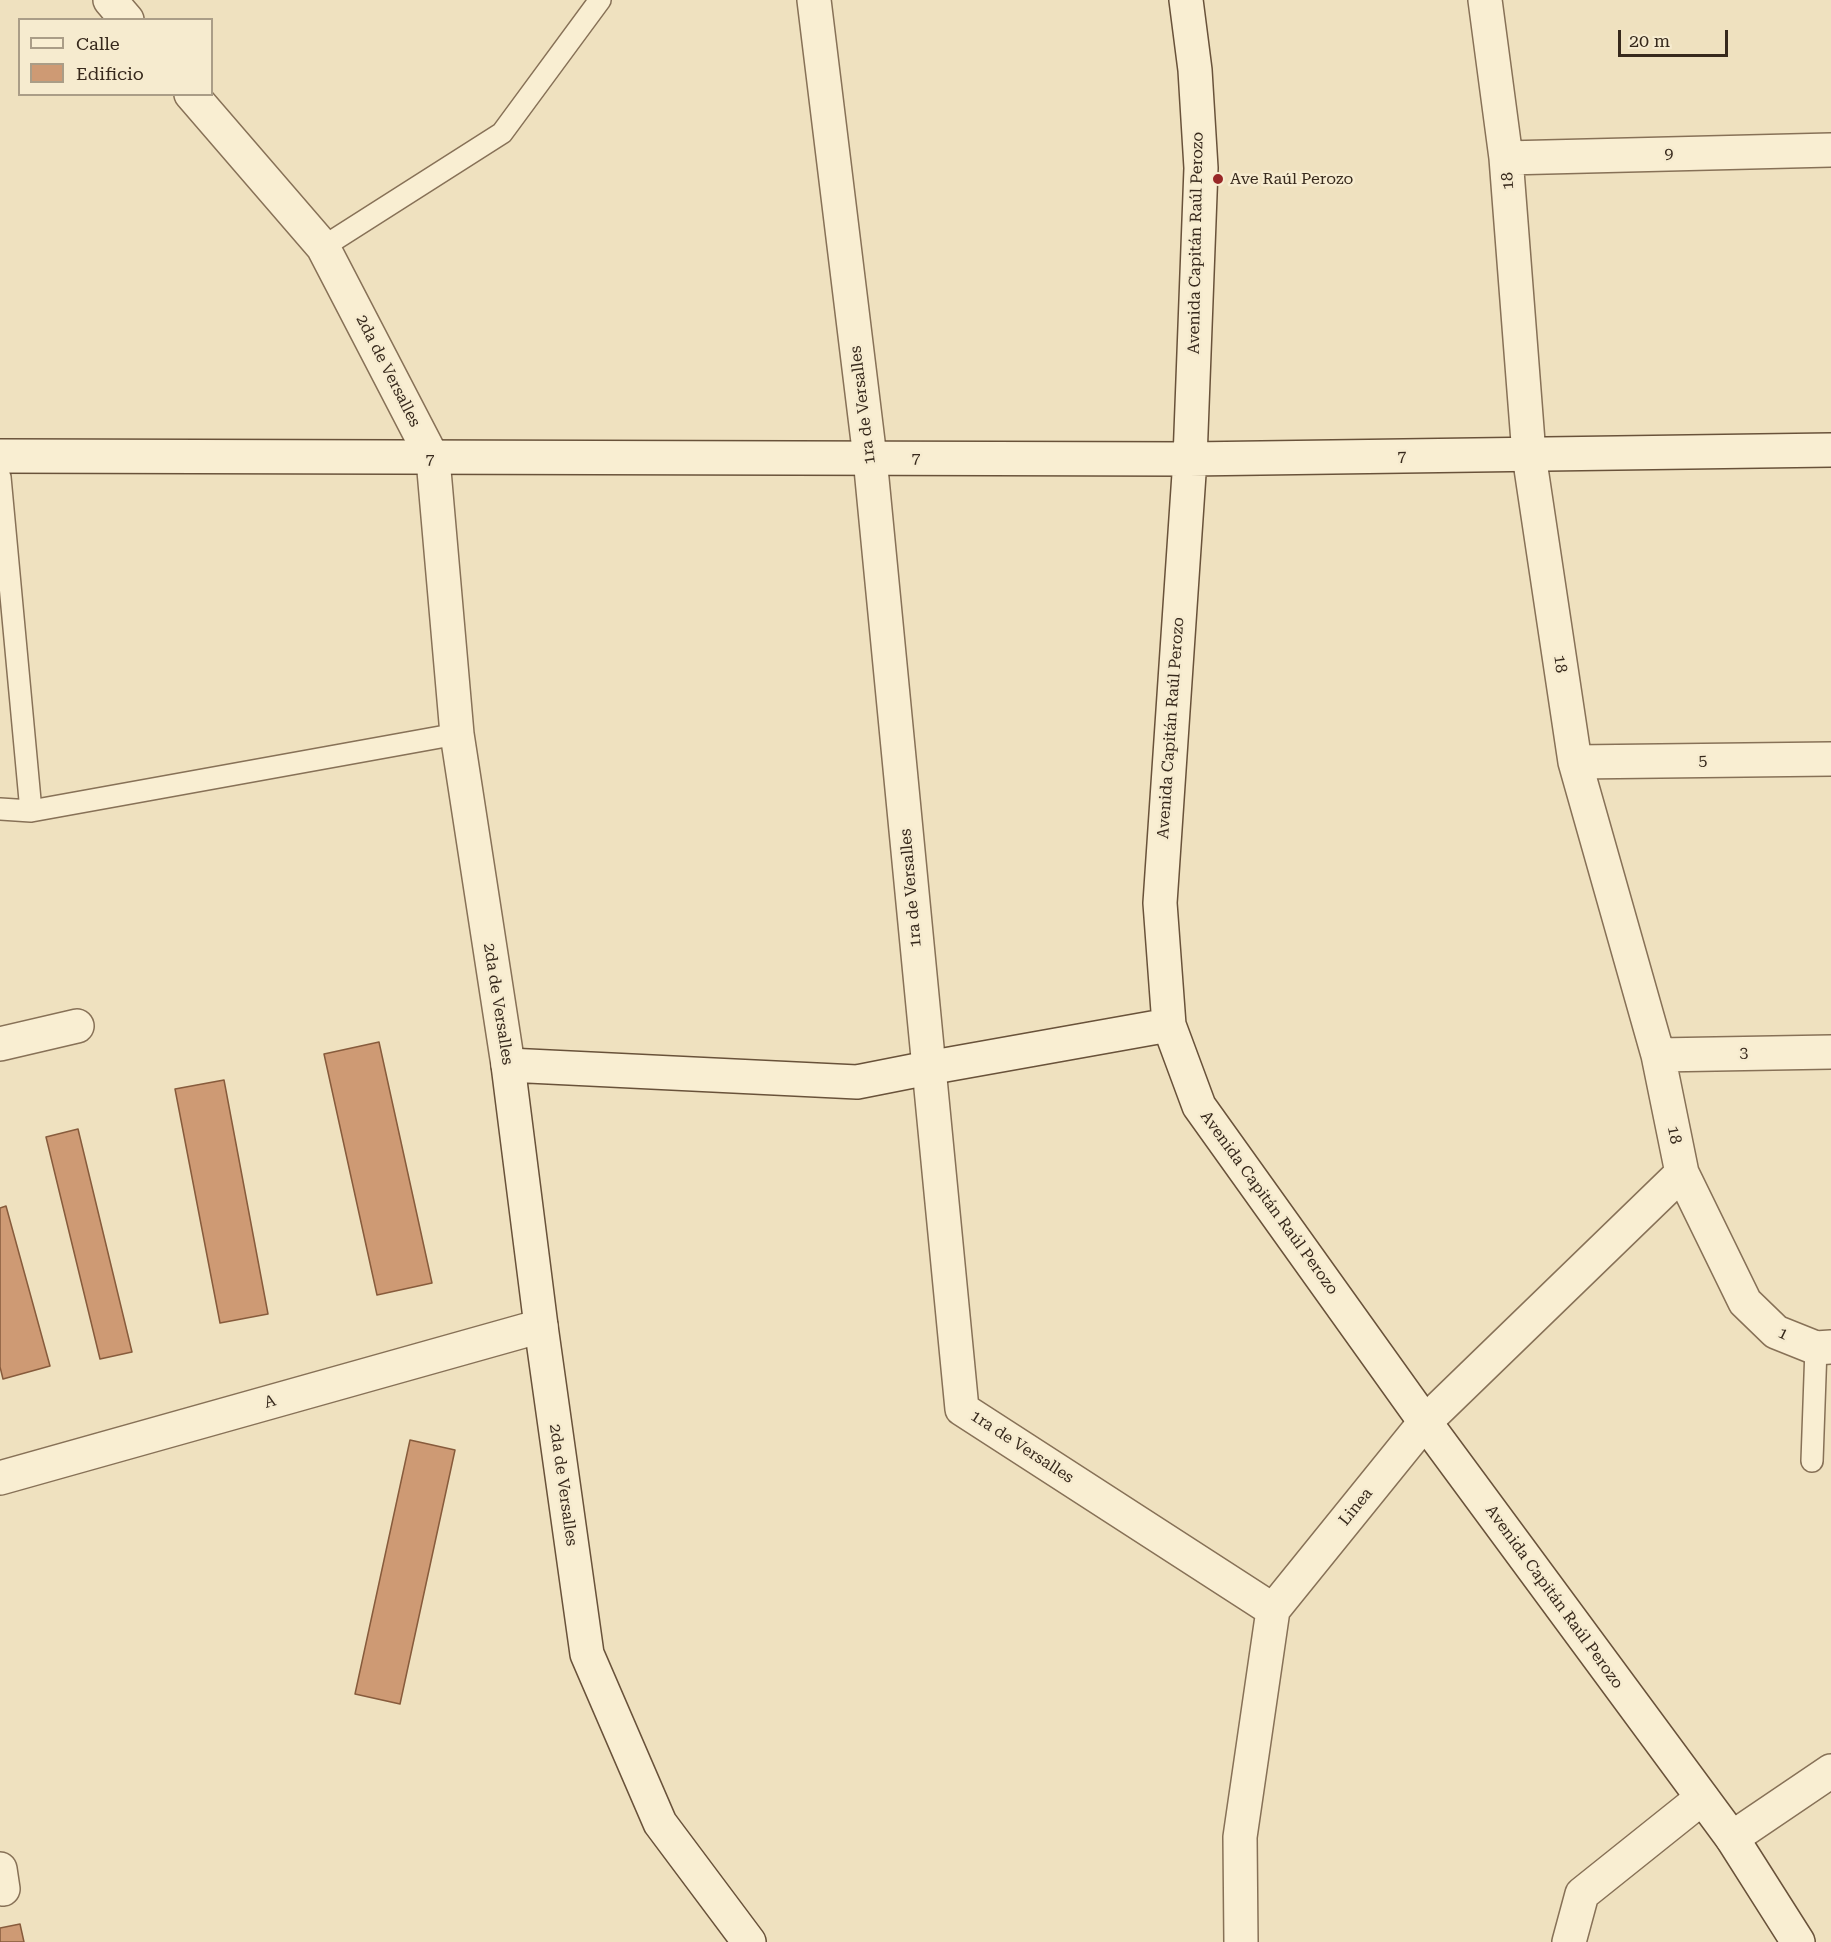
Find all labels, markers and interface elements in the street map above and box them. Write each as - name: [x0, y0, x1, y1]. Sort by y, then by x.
- legend: [18, 18, 213, 96]
- scale bar: [1621, 18, 1730, 56]
- text: 20 m: [1629, 30, 1670, 51]
- text: Calle: [76, 33, 120, 54]
- text: Edificio: [76, 63, 144, 84]
- street label: Avenida Capitán Raúl Perozo: [1184, 132, 1208, 354]
- street label: 9: [1664, 144, 1674, 164]
- place label: Ave Raúl Perozo: [1230, 169, 1353, 189]
- street label: 18: [1498, 171, 1518, 191]
- marker: Ave Raúl Perozo: [1211, 172, 1225, 186]
- street label: 2da de Versalles: [351, 312, 425, 430]
- street label: 1ra de Versalles: [846, 345, 880, 465]
- street label: 7: [1397, 447, 1407, 467]
- street label: 7: [912, 448, 920, 468]
- street label: 7: [426, 449, 434, 469]
- street label: Avenida Capitán Raúl Perozo: [1154, 616, 1188, 840]
- street label: 18: [1549, 654, 1571, 674]
- street label: 5: [1698, 751, 1708, 771]
- street label: 1ra de Versalles: [896, 828, 926, 948]
- street label: 2da de Versalles: [479, 942, 517, 1066]
- street label: 3: [1739, 1043, 1749, 1063]
- street label: Avenida Capitán Raúl Perozo: [1196, 1107, 1342, 1299]
- street label: 18: [1663, 1124, 1685, 1146]
- street label: 1: [1775, 1323, 1791, 1345]
- street label: A: [262, 1391, 278, 1413]
- street label: 1ra de Versalles: [967, 1406, 1077, 1488]
- street label: 2da de Versalles: [545, 1423, 581, 1547]
- street label: Linea: [1335, 1484, 1377, 1530]
- street label: Avenida Capitán Raúl Perozo: [1481, 1501, 1627, 1693]

